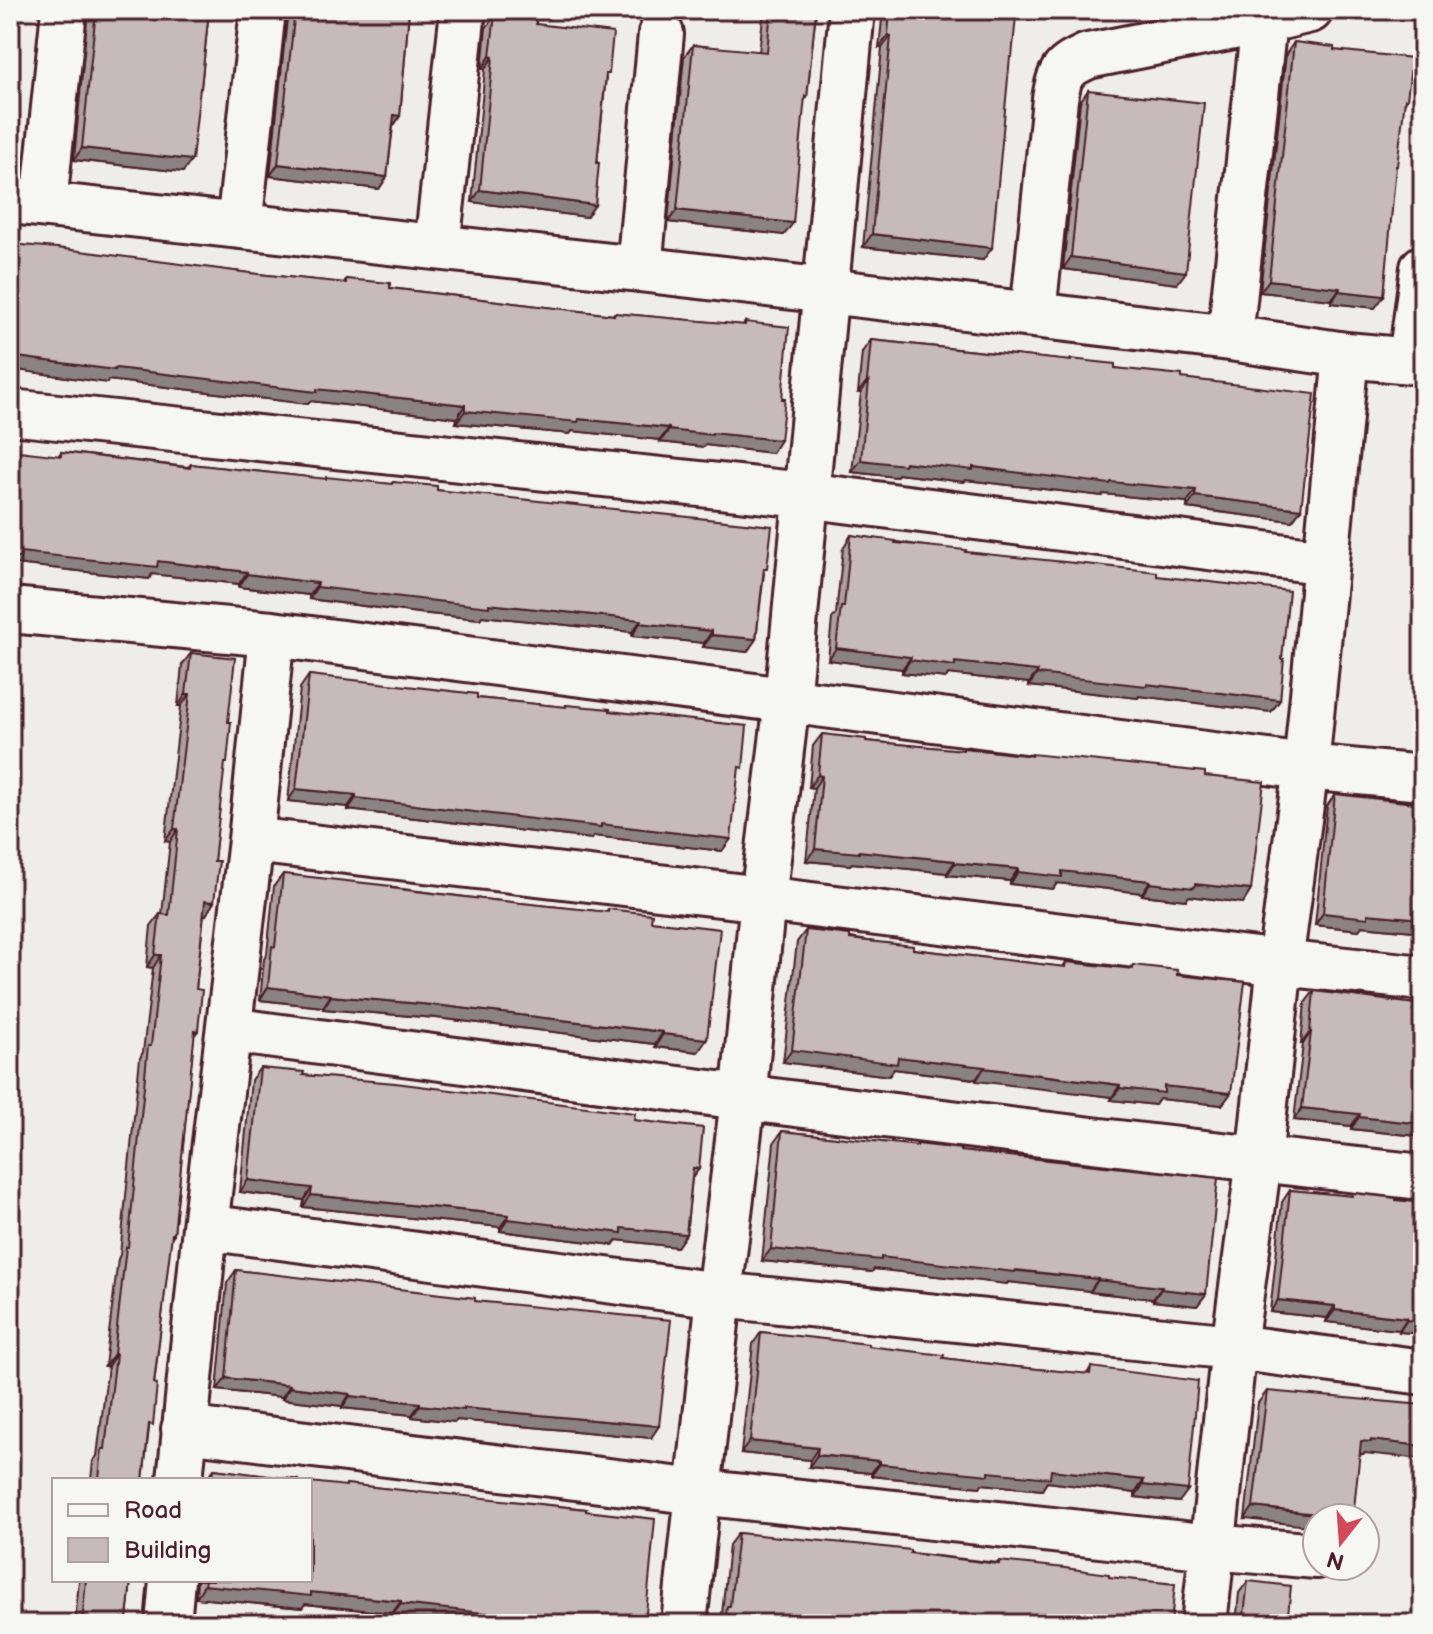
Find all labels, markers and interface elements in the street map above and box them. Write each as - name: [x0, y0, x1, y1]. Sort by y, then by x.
- legend: [52, 1478, 312, 1582]
- text: Road: [124, 1496, 182, 1525]
- north arrow: [1301, 1502, 1381, 1582]
- text: Building: [124, 1536, 211, 1565]
- text: N: [1324, 1544, 1347, 1575]

